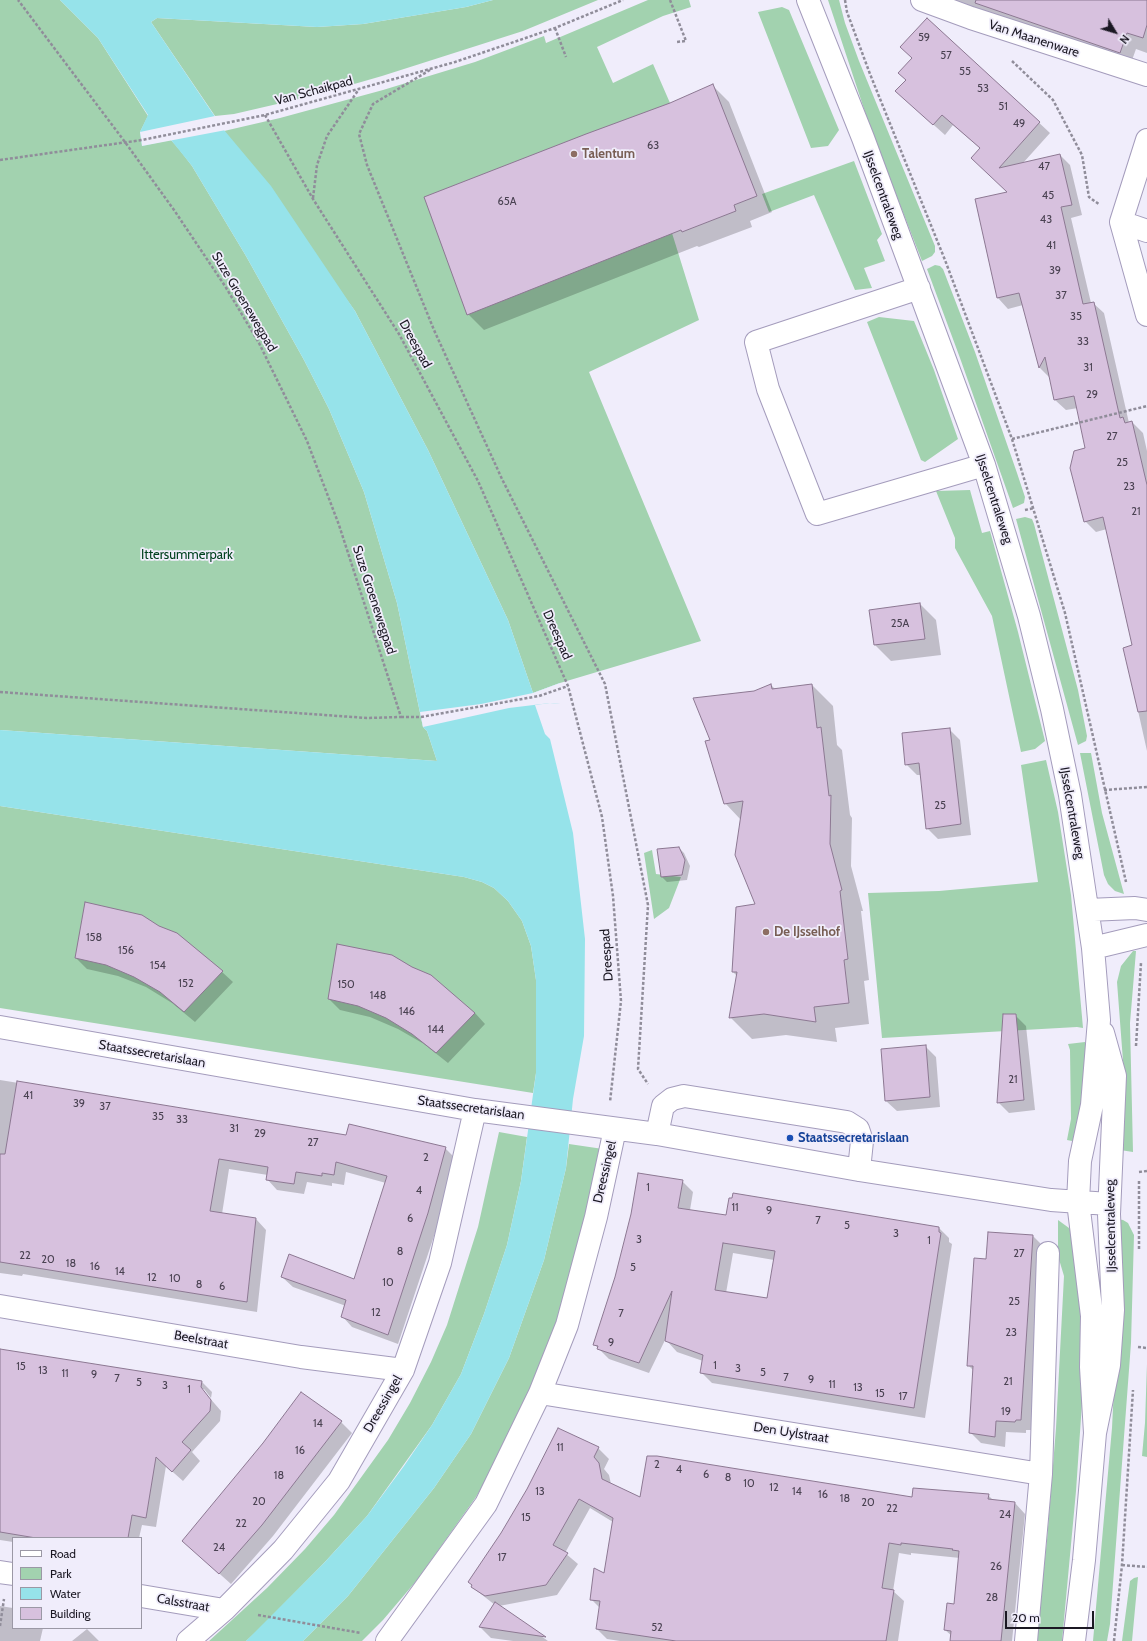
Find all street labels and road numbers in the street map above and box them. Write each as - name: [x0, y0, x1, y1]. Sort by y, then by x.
- street label: Van Maanenware: [987, 17, 1081, 61]
- street label: Van Schaikpad: [273, 73, 355, 109]
- street label: IJsselcentraleweg: [860, 148, 906, 242]
- street label: Suze Groenewegpad: [208, 249, 280, 355]
- street label: Dreespad: [395, 317, 435, 371]
- street label: IJsselcentraleweg: [972, 452, 1016, 546]
- street label: Suze Groenewegpad: [349, 544, 399, 656]
- street label: Dreespad: [539, 608, 575, 662]
- street label: IJsselcentraleweg: [1056, 766, 1088, 860]
- street label: Dreespad: [597, 928, 617, 982]
- street label: Staatssecretarislaan: [97, 1037, 207, 1071]
- street label: Staatssecretarislaan: [416, 1093, 526, 1123]
- street label: Dreessingel: [590, 1139, 620, 1205]
- street label: IJsselcentraleweg: [1102, 1179, 1120, 1273]
- street label: Beelstraat: [173, 1328, 229, 1352]
- street label: Dreessingel: [360, 1373, 406, 1435]
- street label: Den Uylstraat: [752, 1419, 830, 1447]
- street label: Calsstraat: [155, 1591, 211, 1615]

